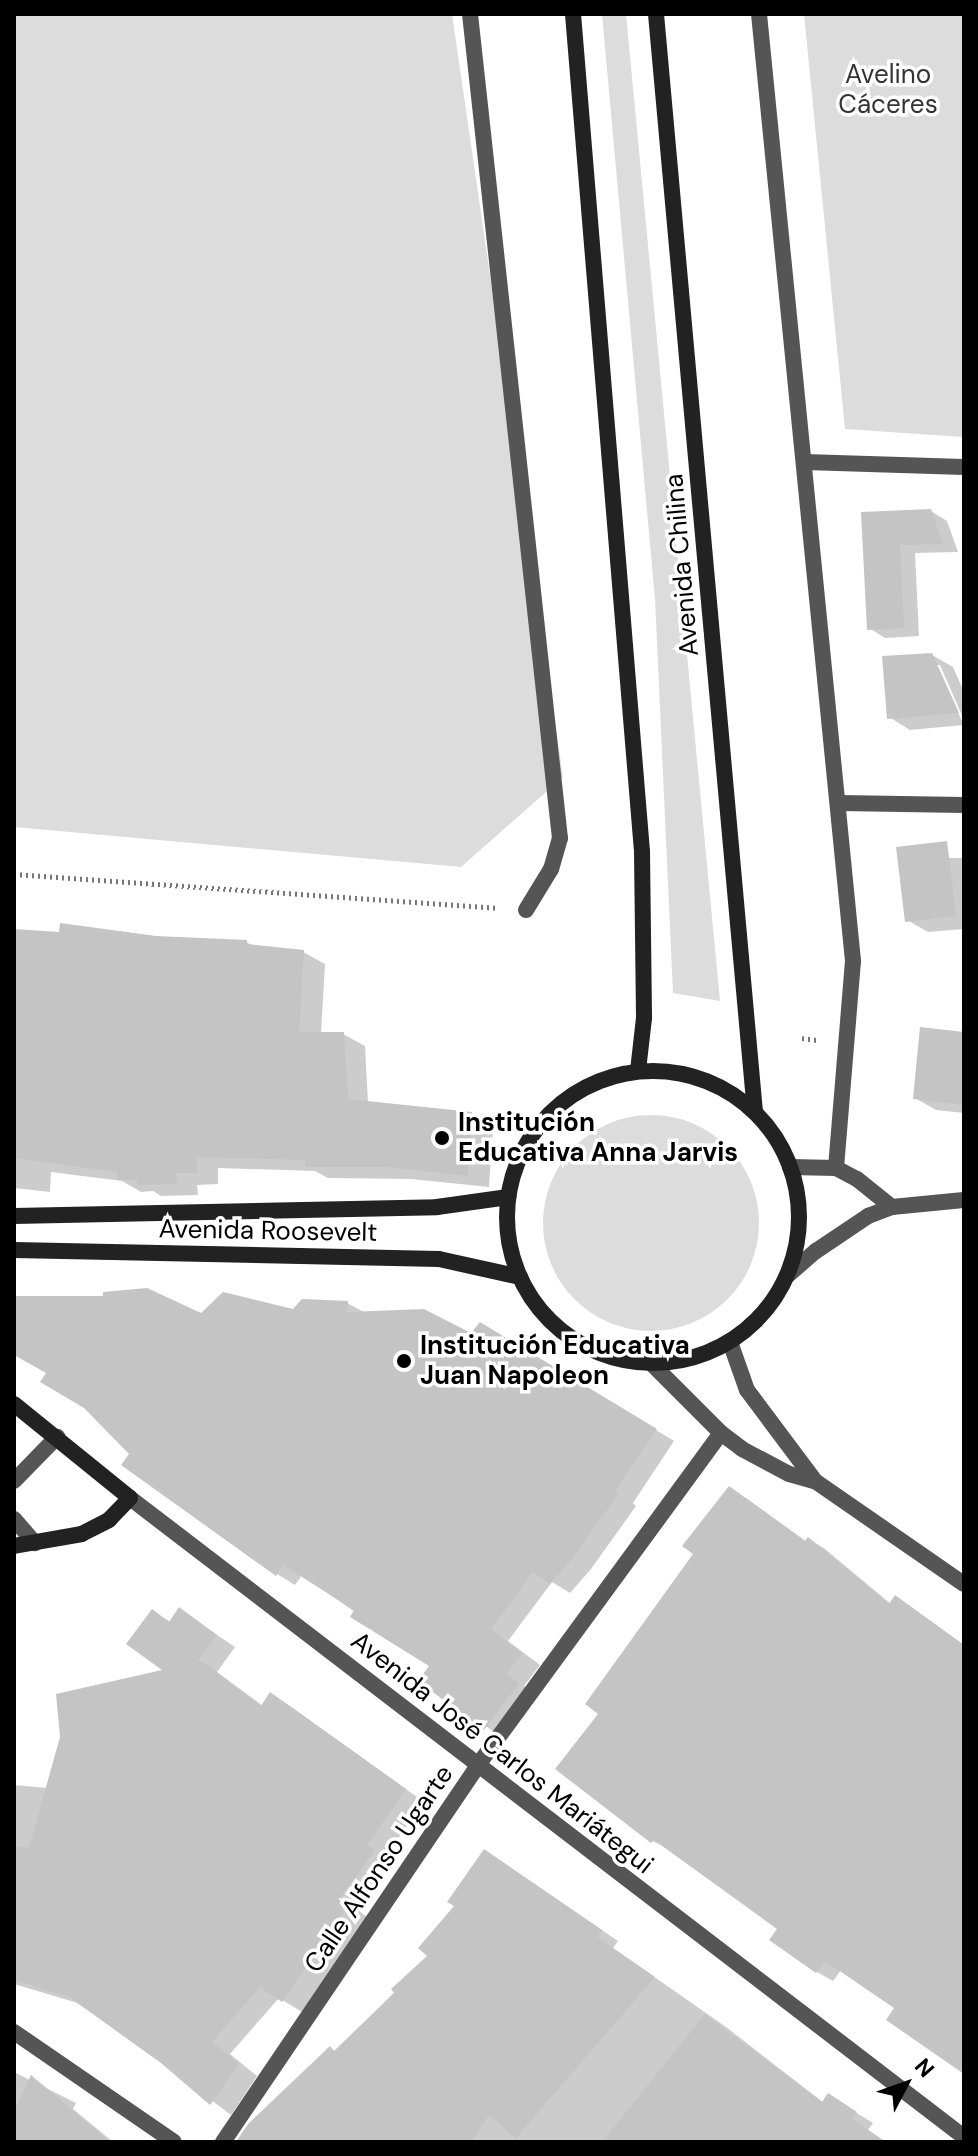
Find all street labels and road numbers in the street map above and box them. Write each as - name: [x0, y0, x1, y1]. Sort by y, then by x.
- street label: Avenida Chilina: [658, 472, 706, 658]
- street label: Avenida Roosevelt: [158, 1213, 378, 1249]
- street label: Avenida José Carlos Mariátegui: [345, 1625, 659, 1881]
- street label: Calle Alfonso Ugarte: [298, 1760, 460, 1978]

